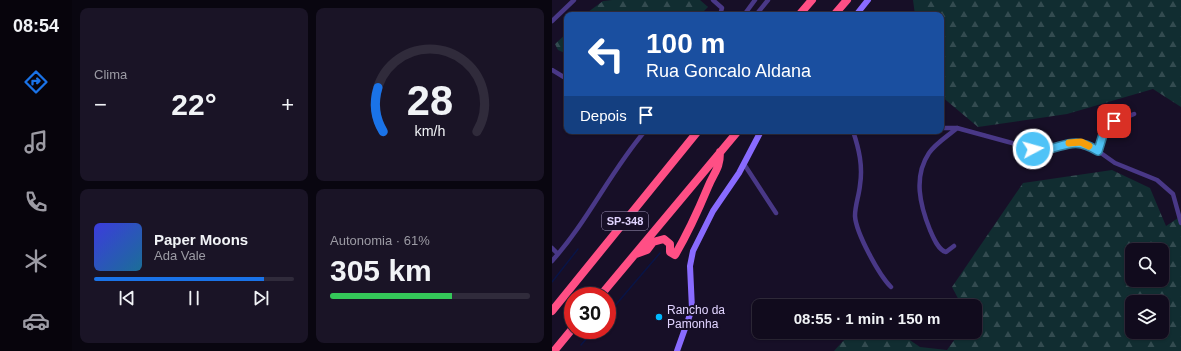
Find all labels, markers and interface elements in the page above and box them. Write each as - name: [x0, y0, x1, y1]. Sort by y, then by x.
- text: 08:54: [13, 16, 59, 36]
- icon: left: [580, 28, 632, 80]
- text: 100 m: [646, 28, 725, 59]
- text: Rua Goncalo Aldana: [646, 61, 811, 81]
- text: Clima: [94, 67, 127, 82]
- icon: directions: [22, 68, 50, 96]
- text: 28: [407, 77, 453, 124]
- text: 22°: [171, 88, 217, 121]
- text: −: [94, 92, 107, 117]
- text: +: [281, 92, 294, 117]
- icon: arrive: [635, 104, 657, 126]
- pin: [1097, 104, 1131, 138]
- text: Depois: [580, 107, 627, 124]
- icon: arrive: [1103, 110, 1125, 132]
- text: km/h: [415, 123, 446, 139]
- icon: music: [22, 128, 50, 156]
- position arrow: [1012, 128, 1054, 170]
- icon: phone: [22, 188, 50, 216]
- road number: SP-348: [602, 212, 648, 230]
- text: Paper Moons: [154, 231, 248, 248]
- text: Autonomia · 61%: [330, 233, 430, 248]
- map controls: [1125, 243, 1169, 339]
- button: search: [1125, 243, 1169, 287]
- icon: climate: [22, 247, 50, 275]
- text: Ada Vale: [154, 248, 206, 263]
- text: 305 km: [330, 254, 432, 287]
- icon: previous: [116, 287, 138, 309]
- icon: pause: [183, 287, 205, 309]
- icon: next: [250, 287, 272, 309]
- speed limit sign: 30: [564, 287, 616, 339]
- button: layers: [1125, 295, 1169, 339]
- place label: Rancho da Pamonha: [667, 303, 725, 331]
- icon: car: [22, 307, 50, 335]
- text: 08:55 · 1 min · 150 m: [794, 310, 940, 327]
- marker: Rancho da Pamonha: [654, 312, 664, 322]

